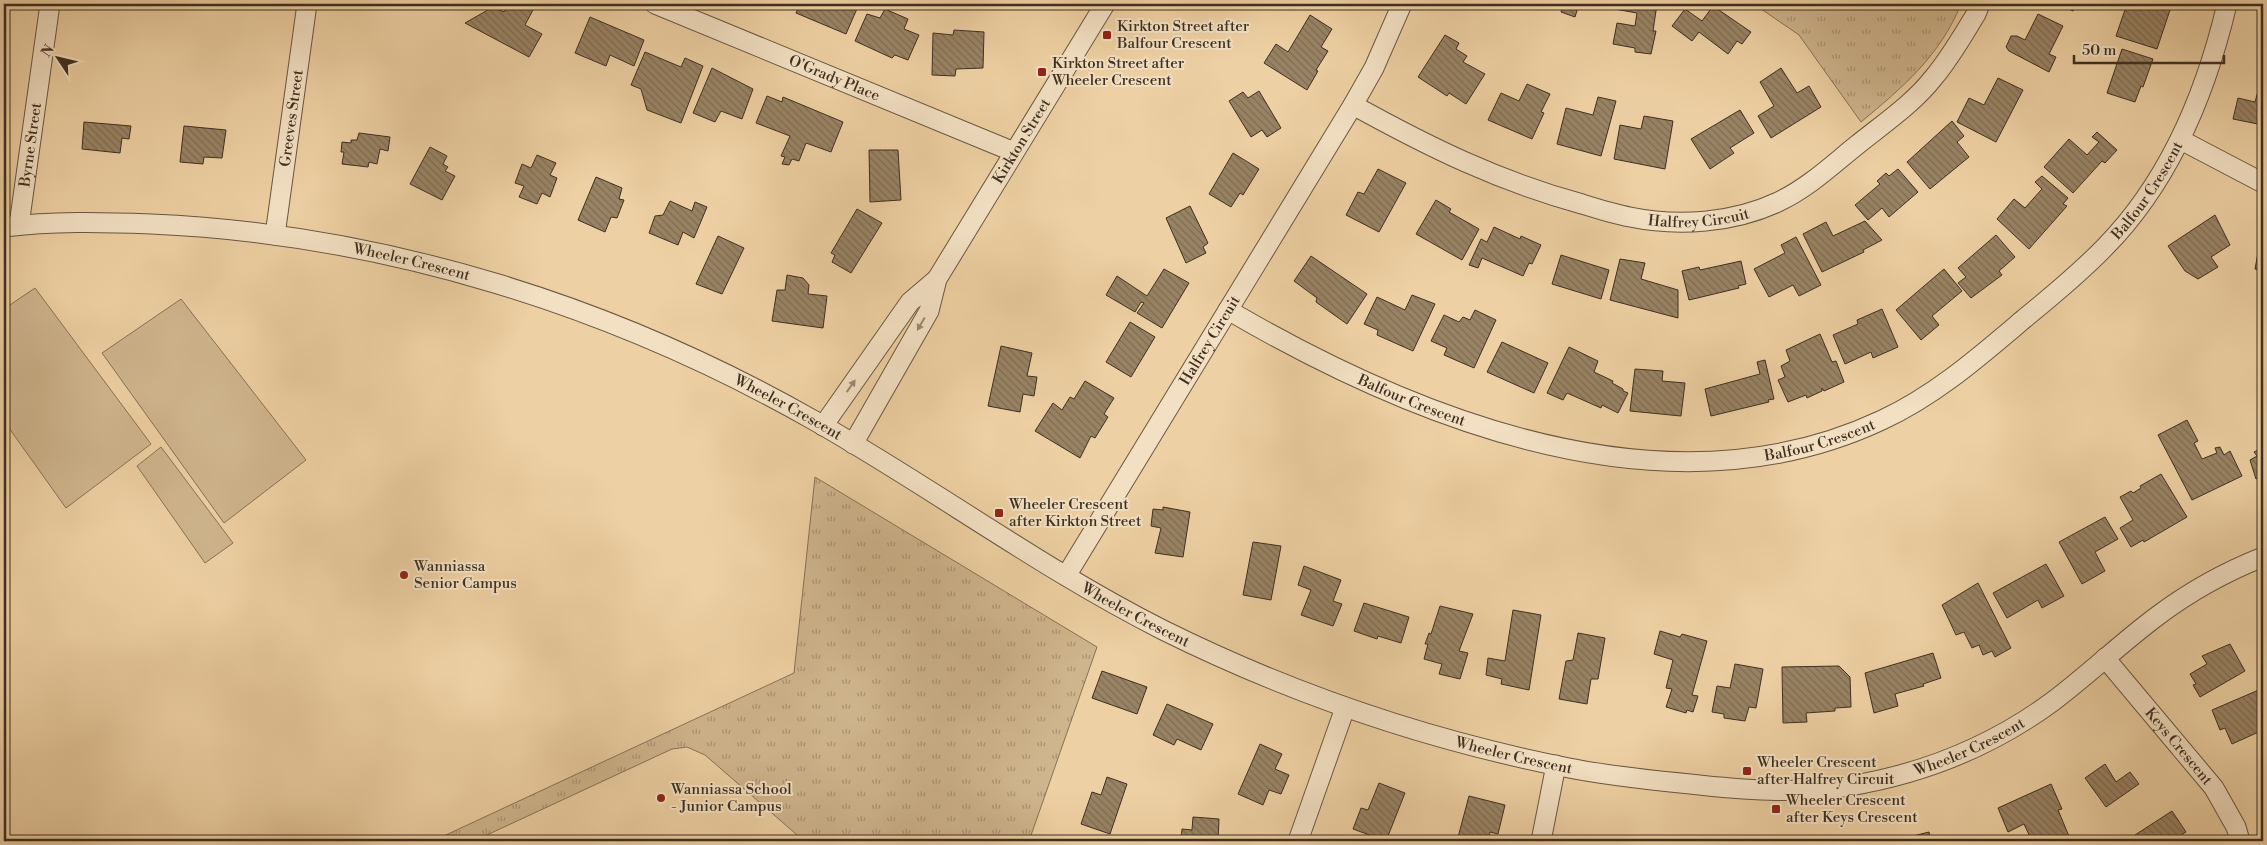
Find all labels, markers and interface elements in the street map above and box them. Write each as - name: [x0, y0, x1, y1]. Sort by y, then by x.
- place label: Kirkton Street after Balfour Crescent: [1116, 17, 1250, 53]
- marker: Kirkton Street after Balfour Crescent: [1101, 29, 1113, 41]
- north arrow: [32, 32, 82, 82]
- scale bar: [2074, 32, 2224, 64]
- text: N: [38, 41, 59, 61]
- text: 50 m: [2082, 41, 2116, 60]
- street label: O'Grady Place: [786, 51, 883, 105]
- place label: Kirkton Street after Wheeler Crescent: [1051, 54, 1185, 90]
- marker: Kirkton Street after Wheeler Crescent: [1036, 66, 1048, 78]
- street label: Greeves Street: [275, 68, 307, 168]
- street label: Kirkton Street: [988, 94, 1055, 187]
- street label: Byrne Street: [15, 101, 46, 189]
- street label: Balfour Crescent: [2107, 138, 2187, 244]
- street label: Halfrey Circuit: [1647, 204, 1752, 232]
- street label: Wheeler Crescent: [351, 239, 473, 285]
- street label: Halfrey Circuit: [1175, 291, 1245, 389]
- one-way arrow: [917, 318, 926, 331]
- street label: Wheeler Crescent: [730, 370, 846, 444]
- street label: Balfour Crescent: [1354, 370, 1469, 431]
- one-way arrow: [846, 379, 856, 393]
- street label: Balfour Crescent: [1762, 415, 1879, 465]
- place label: Wheeler Crescent after Kirkton Street: [1008, 495, 1142, 531]
- marker: Wheeler Crescent after Kirkton Street: [993, 507, 1005, 519]
- place label: Wanniassa Senior Campus: [413, 557, 517, 593]
- marker: Wanniassa Senior Campus: [398, 569, 410, 581]
- street label: Wheeler Crescent: [1077, 578, 1193, 651]
- street label: Keys Crescent: [2141, 703, 2217, 789]
- street label: Wheeler Crescent: [1911, 713, 2029, 780]
- street label: Wheeler Crescent: [1452, 732, 1575, 778]
- place label: Wheeler Crescent after Halfrey Circuit: [1756, 753, 1895, 789]
- marker: Wheeler Crescent after Halfrey Circuit: [1741, 765, 1753, 777]
- place label: Wanniassa School - Junior Campus: [670, 780, 792, 816]
- place label: Wheeler Crescent after Keys Crescent: [1785, 791, 1918, 827]
- marker: Wanniassa School - Junior Campus: [655, 792, 667, 804]
- marker: Wheeler Crescent after Keys Crescent: [1770, 803, 1782, 815]

